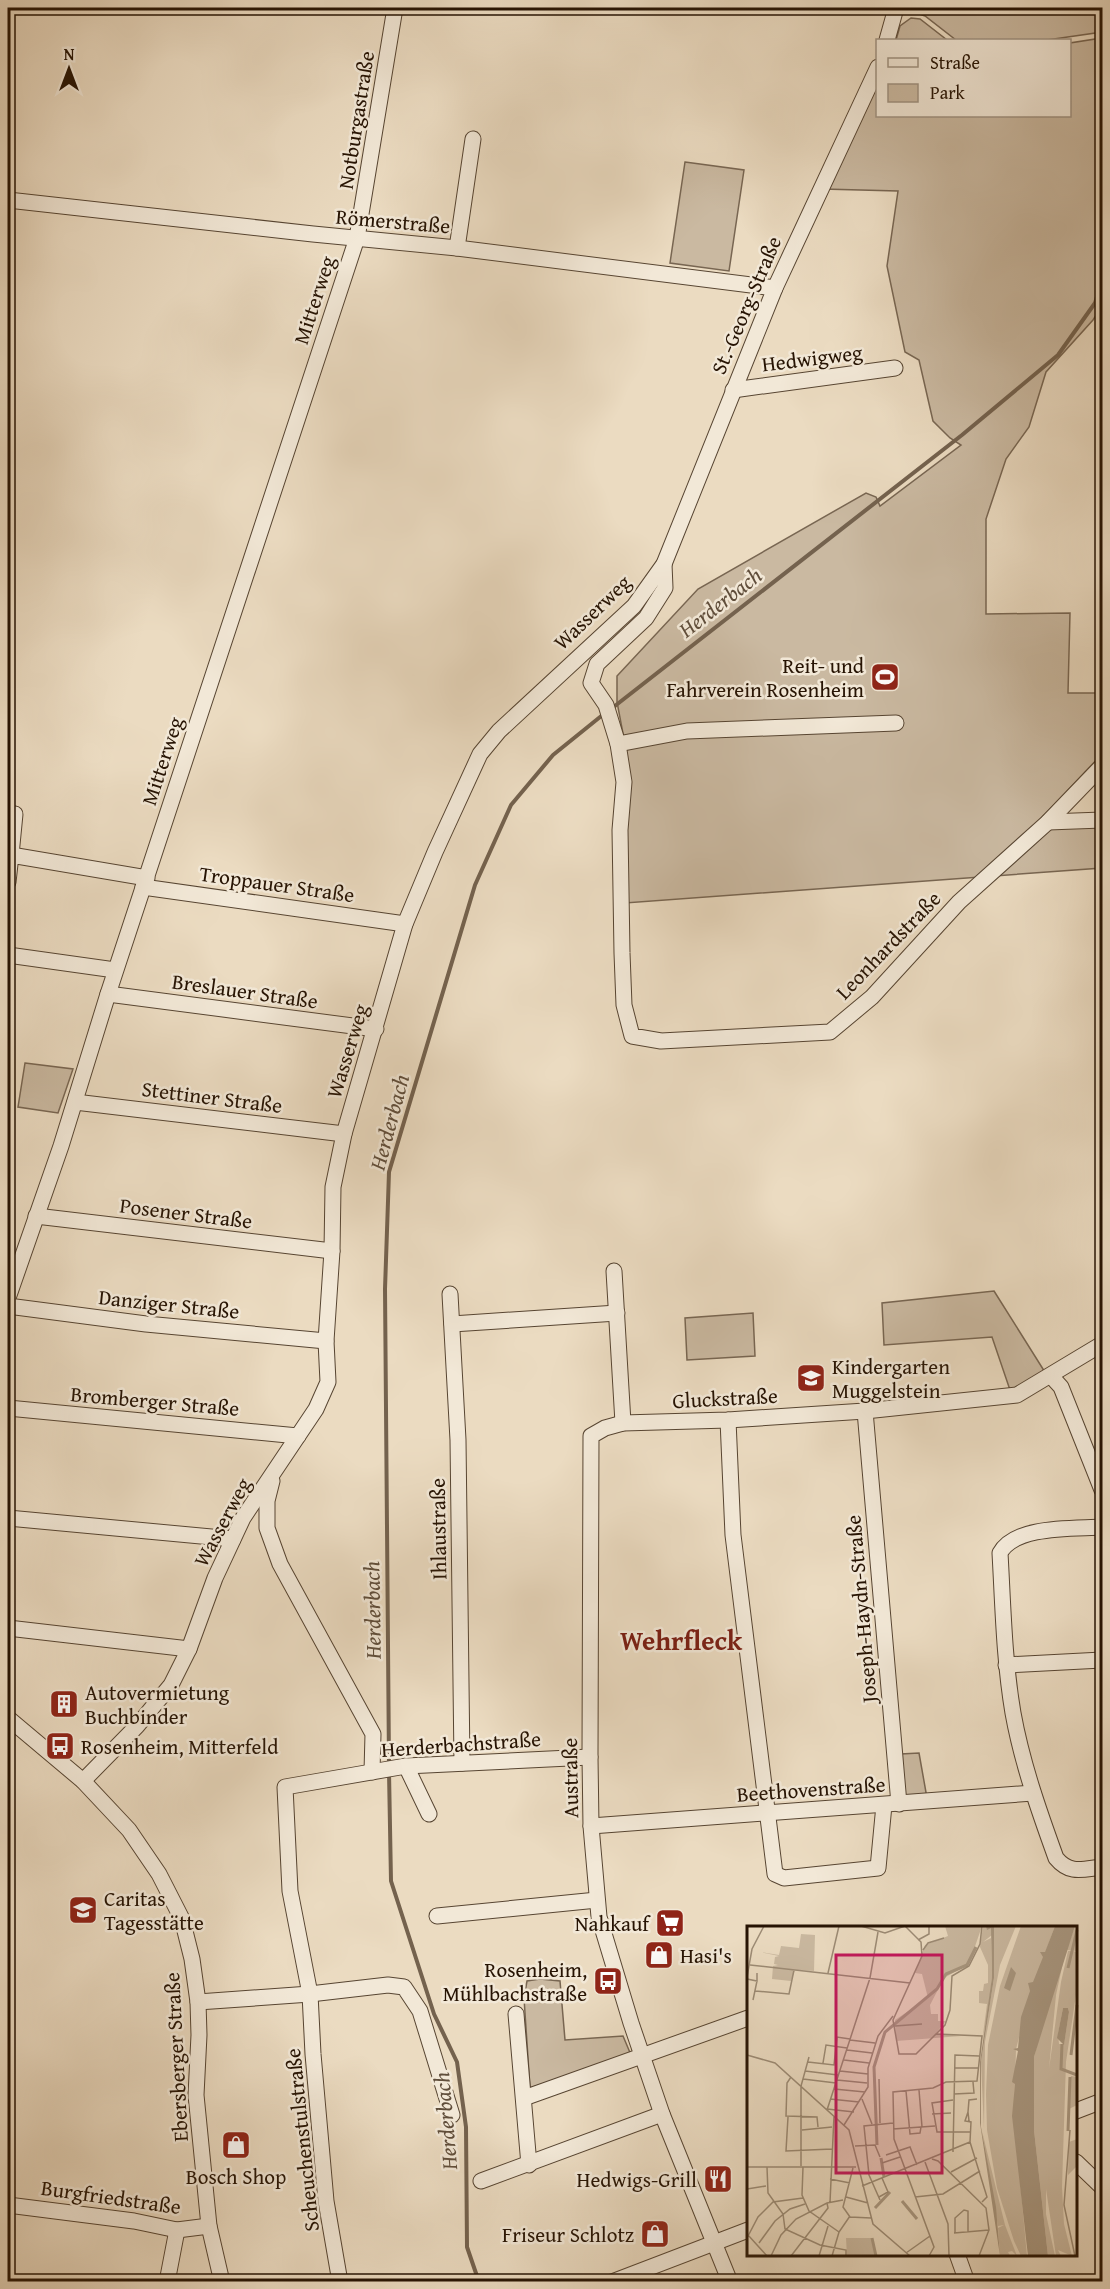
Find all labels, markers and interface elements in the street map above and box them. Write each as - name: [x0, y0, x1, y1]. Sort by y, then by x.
- north arrow: [39, 39, 99, 99]
- legend: [876, 39, 1071, 117]
- text: N: [64, 42, 75, 66]
- street label: Notburgastraße: [330, 49, 382, 191]
- text: Straße: [930, 49, 980, 76]
- text: Park: [930, 79, 966, 106]
- street label: Römerstraße: [334, 201, 452, 241]
- street label: St.-Georg-Straße: [703, 231, 789, 379]
- street label: Mitterweg: [285, 251, 343, 348]
- street label: Hedwigweg: [760, 336, 865, 380]
- water label: Herderbach: [671, 559, 769, 645]
- street label: Wasserweg: [546, 567, 638, 657]
- place label: Reit- und Fahrverein Rosenheim: [666, 650, 865, 705]
- sports icon: Reit- und Fahrverein Rosenheim: [869, 661, 901, 693]
- street label: Mitterweg: [133, 712, 191, 809]
- street label: Troppauer Straße: [198, 858, 357, 910]
- street label: Leonhardstraße: [828, 884, 948, 1006]
- street label: Breslauer Straße: [170, 965, 320, 1017]
- street label: Wasserweg: [318, 1000, 376, 1102]
- water label: Herderbach: [361, 1070, 417, 1175]
- street label: Stettiner Straße: [140, 1073, 284, 1121]
- street label: Posener Straße: [118, 1189, 254, 1237]
- street label: Danziger Straße: [97, 1281, 241, 1327]
- place label: Kindergarten Muggelstein: [832, 1351, 950, 1406]
- school or university icon: Kindergarten Muggelstein: [795, 1362, 827, 1394]
- street label: Bromberger Straße: [69, 1378, 241, 1424]
- street label: Gluckstraße: [671, 1380, 779, 1416]
- street label: Wasserweg: [186, 1471, 259, 1572]
- street label: Ihlaustraße: [422, 1478, 454, 1580]
- street label: Joseph-Haydn-Straße: [837, 1514, 885, 1707]
- water label: Herderbach: [355, 1561, 389, 1660]
- district label: Wehrfleck: [620, 1620, 743, 1660]
- place label: Autovermietung Buchbinder: [85, 1677, 230, 1732]
- building icon: Autovermietung Buchbinder: [48, 1688, 80, 1720]
- street label: Herderbachstraße: [380, 1723, 542, 1765]
- bus stop icon: Rosenheim, Mitterfeld: [44, 1730, 76, 1762]
- place label: Rosenheim, Mitterfeld: [81, 1731, 279, 1762]
- street label: Austraße: [554, 1737, 586, 1818]
- street label: Beethovenstraße: [736, 1768, 887, 1810]
- place label: Caritas Tagesstätte: [104, 1883, 204, 1938]
- school or university icon: Caritas Tagesstätte: [67, 1894, 99, 1926]
- supermarket icon: Nahkauf: [654, 1907, 686, 1939]
- place label: Nahkauf: [575, 1908, 651, 1939]
- inset map: [747, 1926, 1077, 2256]
- shop icon: Hasi's: [643, 1939, 675, 1971]
- place label: Hasi's: [680, 1940, 732, 1971]
- place label: Rosenheim, Mühlbachstraße: [443, 1954, 587, 2009]
- bus stop icon: Rosenheim, Mühlbachstraße: [592, 1965, 624, 1997]
- street label: Ebersberger Straße: [156, 1971, 196, 2142]
- street label: Scheuchenstulstraße: [277, 2047, 327, 2233]
- water label: Herderbach: [425, 2071, 465, 2172]
- shop icon: Bosch Shop: [220, 2129, 252, 2161]
- place label: Bosch Shop: [186, 2161, 286, 2192]
- restaurant icon: Hedwigs-Grill: [702, 2163, 734, 2195]
- place label: Hedwigs-Grill: [576, 2164, 697, 2195]
- street label: Burgfriedstraße: [39, 2172, 183, 2222]
- shop icon: Friseur Schlotz: [639, 2218, 671, 2250]
- place label: Friseur Schlotz: [502, 2219, 634, 2250]

